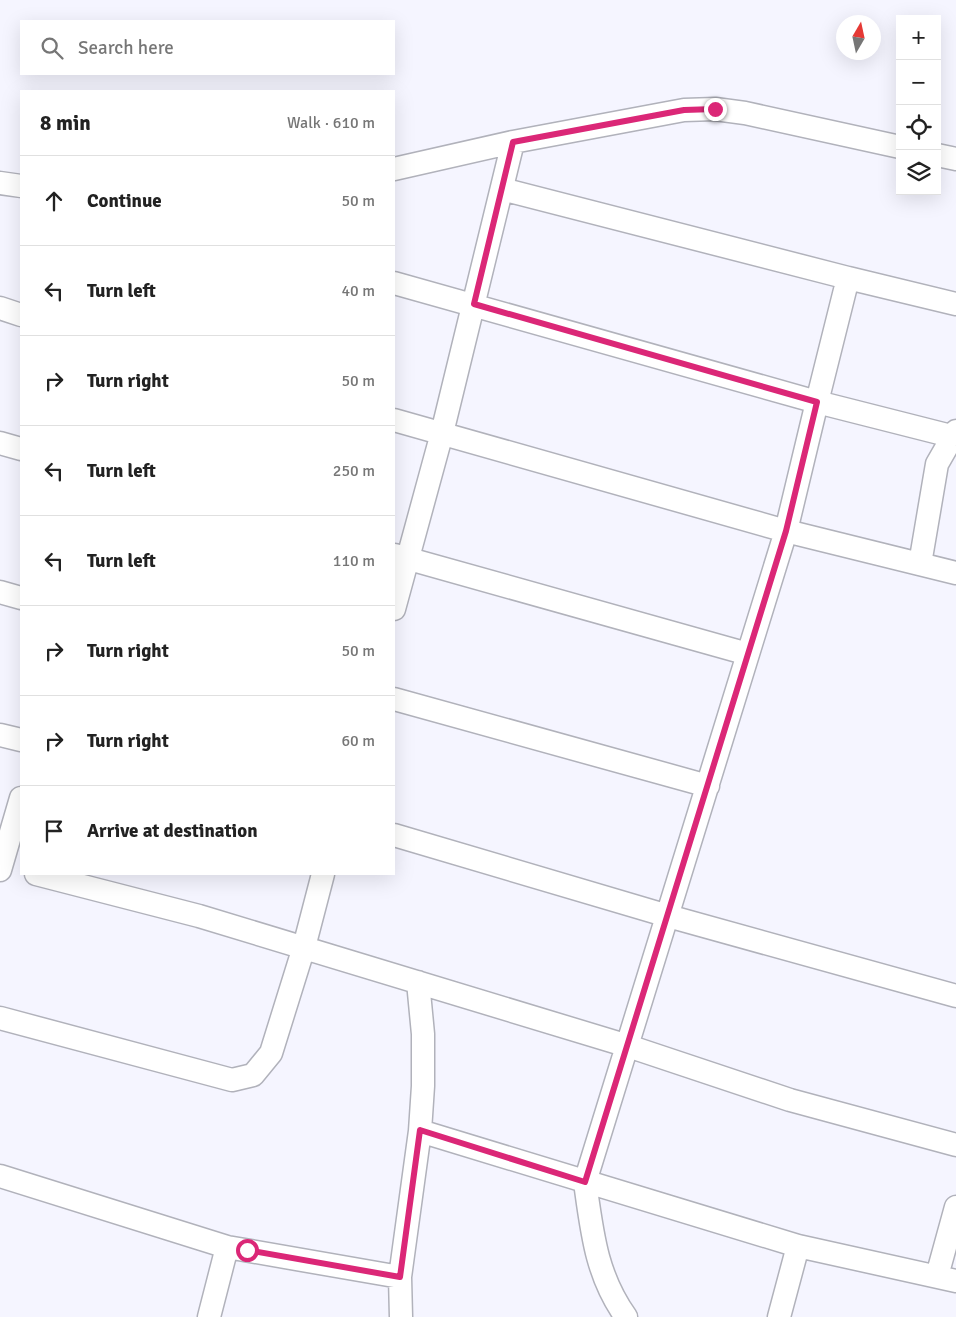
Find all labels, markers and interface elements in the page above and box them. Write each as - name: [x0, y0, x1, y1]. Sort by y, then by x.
- north arrow: [836, 15, 881, 60]
- map controls: [896, 15, 941, 195]
- button: +: [896, 15, 941, 60]
- search box: [20, 20, 395, 75]
- icon: search: [38, 34, 66, 62]
- text: Search here: [78, 36, 174, 60]
- button: −: [896, 60, 941, 105]
- route end: [704, 98, 727, 121]
- button: locate: [896, 105, 941, 150]
- text: 8 min: [40, 110, 91, 136]
- text: Walk · 610 m: [287, 113, 375, 133]
- button: layers: [896, 150, 941, 195]
- icon: ahead: [40, 187, 68, 215]
- text: Continue: [87, 189, 162, 213]
- text: 50 m: [341, 191, 375, 211]
- icon: left: [40, 277, 68, 305]
- text: Turn left: [87, 279, 156, 303]
- text: 40 m: [341, 281, 375, 301]
- icon: right: [40, 367, 68, 395]
- text: Turn right: [87, 369, 169, 393]
- text: 50 m: [341, 371, 375, 391]
- icon: left: [40, 457, 68, 485]
- text: Turn left: [87, 459, 156, 483]
- text: 250 m: [333, 461, 375, 481]
- icon: left: [40, 547, 68, 575]
- text: Turn left: [87, 549, 156, 573]
- text: 110 m: [333, 551, 375, 571]
- icon: right: [40, 637, 68, 665]
- text: Turn right: [87, 639, 169, 663]
- text: 50 m: [341, 641, 375, 661]
- icon: right: [40, 727, 68, 755]
- text: Turn right: [87, 729, 169, 753]
- text: 60 m: [341, 731, 375, 751]
- icon: arrive: [40, 817, 68, 845]
- text: Arrive at destination: [87, 819, 258, 843]
- route start: [236, 1239, 259, 1262]

